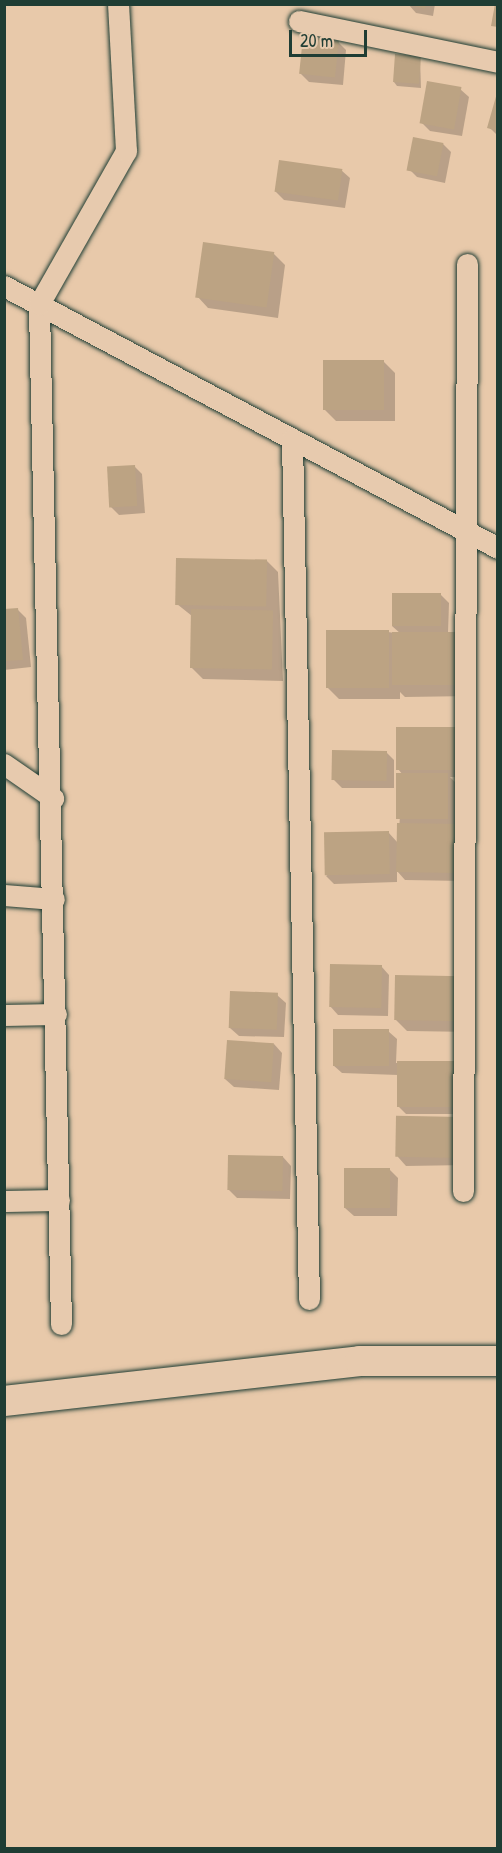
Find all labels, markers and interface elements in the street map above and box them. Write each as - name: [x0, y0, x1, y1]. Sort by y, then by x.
- scale bar: [292, 18, 370, 56]
- text: 20 m: [300, 28, 333, 53]

